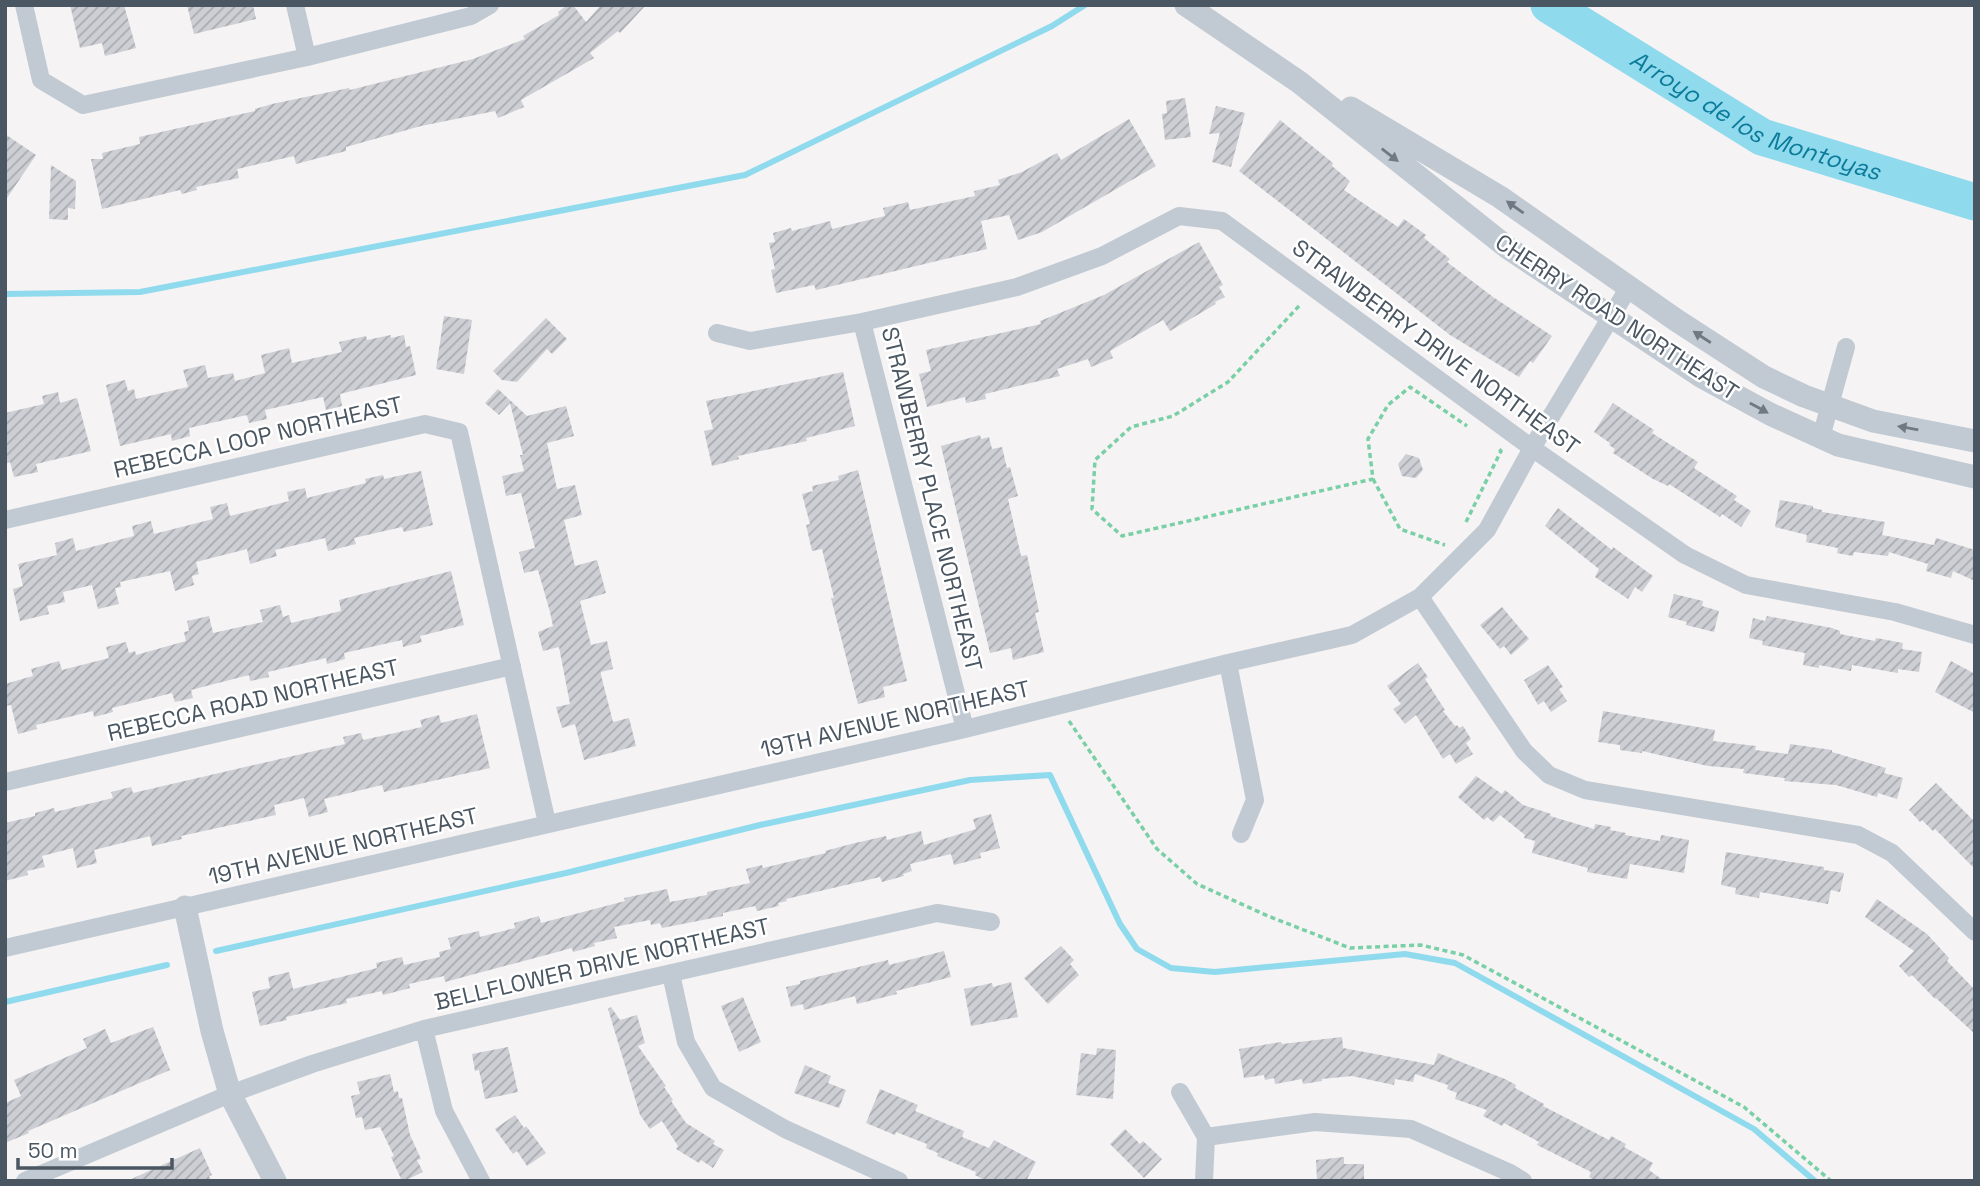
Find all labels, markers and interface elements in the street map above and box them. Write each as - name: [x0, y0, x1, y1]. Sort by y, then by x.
- water label: Arroyo de los Montoyas: [1625, 43, 1886, 188]
- one-way arrow: [1381, 148, 1399, 163]
- one-way arrow: [1506, 200, 1524, 214]
- street label: CHERRY ROAD NORTHEAST: [1490, 227, 1744, 407]
- street label: STRAWBERRY DRIVE NORTHEAST: [1286, 232, 1586, 462]
- street label: STRAWBERRY PLACE NORTHEAST: [875, 324, 989, 674]
- one-way arrow: [1692, 330, 1712, 343]
- street label: REBECCA LOOP NORTHEAST: [111, 389, 405, 485]
- one-way arrow: [1749, 403, 1769, 414]
- one-way arrow: [1897, 422, 1919, 433]
- street label: REBECCA ROAD NORTHEAST: [104, 652, 402, 748]
- street label: 19TH AVENUE NORTHEAST: [757, 673, 1033, 765]
- street label: 19TH AVENUE NORTHEAST: [205, 800, 481, 892]
- street label: BELLFLOWER DRIVE NORTHEAST: [432, 911, 772, 1017]
- scale bar: [18, 1126, 172, 1170]
- text: 50 m: [28, 1137, 78, 1164]

